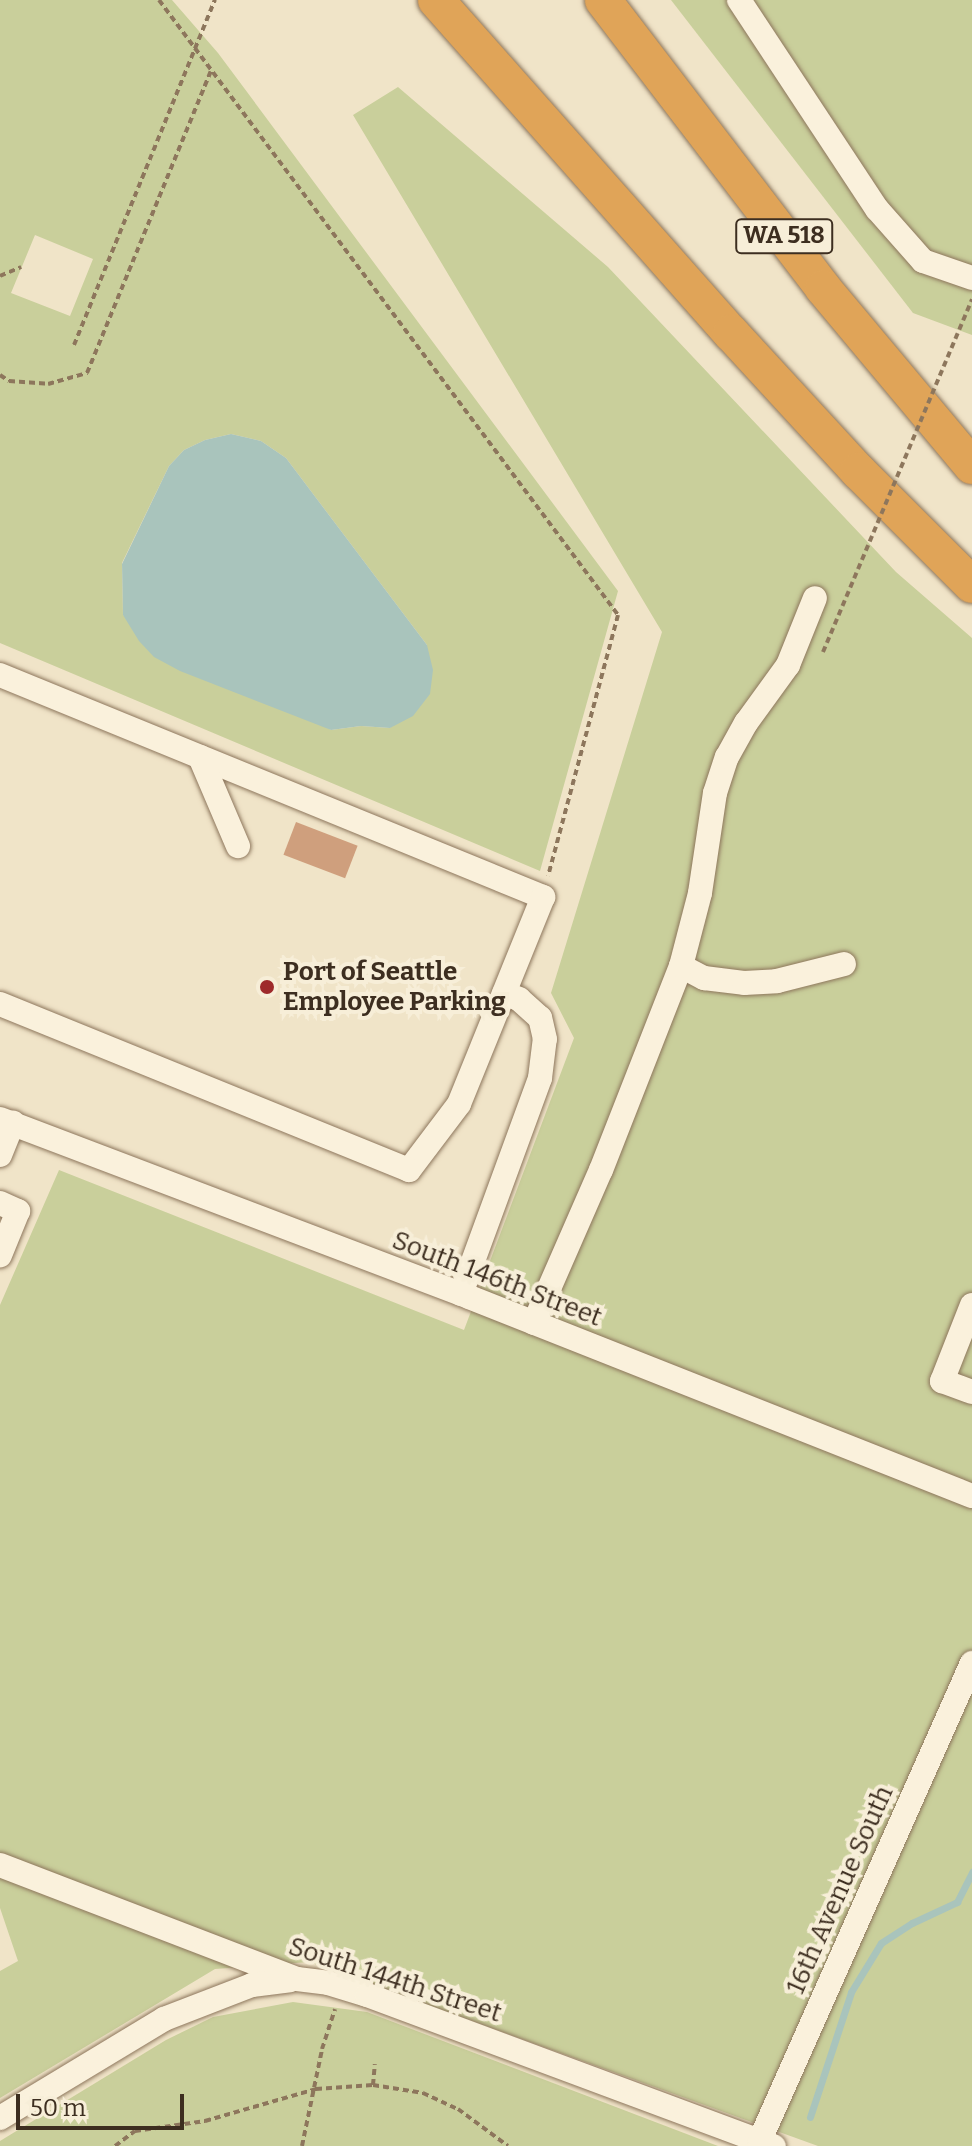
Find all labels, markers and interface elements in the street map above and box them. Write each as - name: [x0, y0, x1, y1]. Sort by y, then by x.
- road number: WA 518: [734, 216, 834, 256]
- place label: Port of Seattle Employee Parking: [283, 956, 506, 1018]
- marker: Port of Seattle Employee Parking: [258, 978, 276, 996]
- street label: South 146th Street: [388, 1225, 606, 1333]
- street label: 16th Avenue South: [780, 1781, 900, 1999]
- street label: South 144th Street: [285, 1931, 505, 2029]
- scale bar: [20, 2078, 188, 2128]
- text: 50 m: [30, 2094, 86, 2122]

